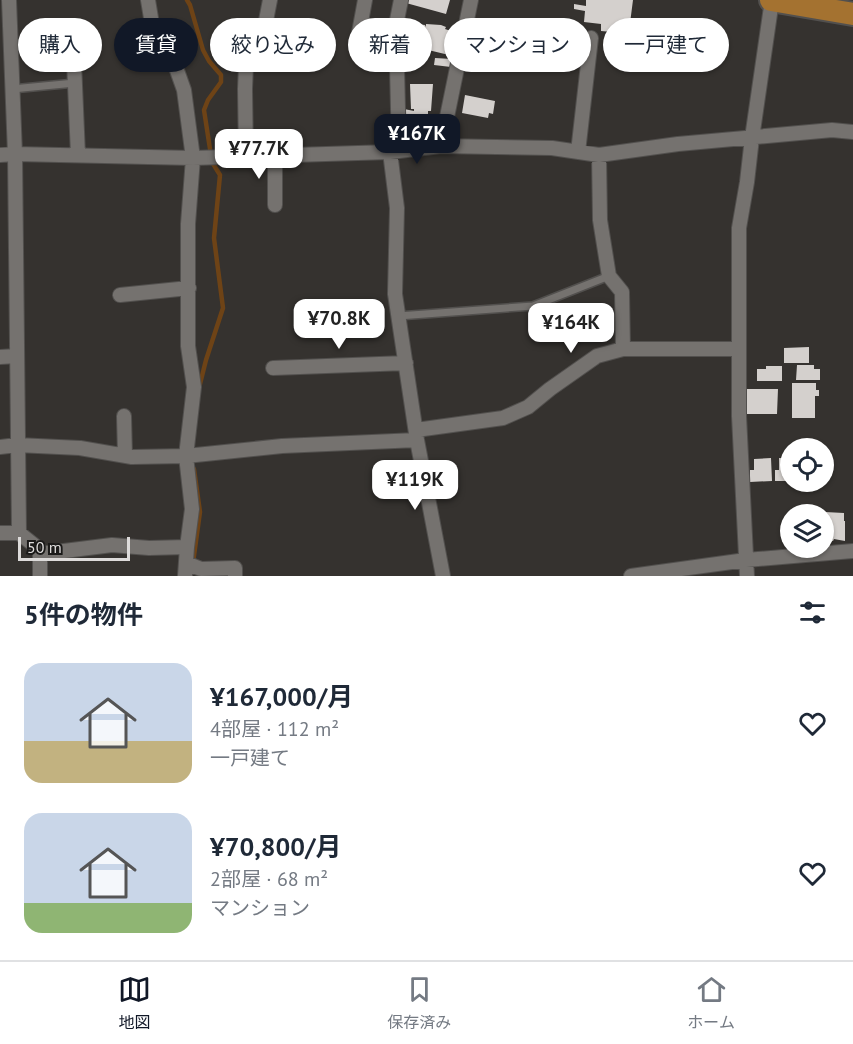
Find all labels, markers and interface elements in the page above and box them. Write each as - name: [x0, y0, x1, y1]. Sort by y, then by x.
- chip: 購入: [18, 18, 102, 72]
- chip: 賃貸: [114, 18, 198, 72]
- chip: 絞り込み: [210, 18, 336, 72]
- chip: 新着: [348, 18, 432, 72]
- chip: マンション: [444, 18, 591, 72]
- chip: 一戸建て: [603, 18, 729, 72]
- pin: ¥167K: [375, 114, 459, 165]
- text: ¥167K: [388, 120, 446, 146]
- pin: ¥77.7K: [210, 129, 308, 180]
- text: ¥77.7K: [229, 135, 289, 161]
- pin: ¥70.8K: [290, 299, 388, 350]
- pin: ¥164K: [529, 303, 613, 354]
- text: ¥70.8K: [308, 305, 370, 331]
- text: ¥164K: [542, 309, 600, 335]
- map controls: [780, 438, 834, 558]
- button: locate: [780, 438, 834, 492]
- pin: ¥119K: [373, 460, 457, 511]
- text: ¥119K: [386, 466, 444, 492]
- button: layers: [780, 504, 834, 558]
- scale bar: [18, 534, 130, 562]
- text: 50 m: [27, 537, 62, 557]
- icon: filters: [796, 596, 829, 629]
- text: 5件の物件: [24, 598, 143, 631]
- text: ¥167,000/月: [210, 680, 353, 713]
- icon: home: [72, 687, 144, 759]
- icon: heart: [796, 707, 829, 740]
- text: 4部屋 · 112 m²: [210, 716, 339, 742]
- text: 一戸建て: [210, 745, 290, 771]
- text: ¥70,800/月: [210, 830, 342, 863]
- icon: home: [72, 837, 144, 909]
- icon: heart: [796, 857, 829, 890]
- text: 2部屋 · 68 m²: [210, 866, 328, 892]
- text: マンション: [210, 895, 310, 921]
- tab: 地図: [118, 973, 151, 1033]
- tab: 保存済み: [387, 973, 451, 1033]
- tab: ホーム: [687, 973, 735, 1033]

